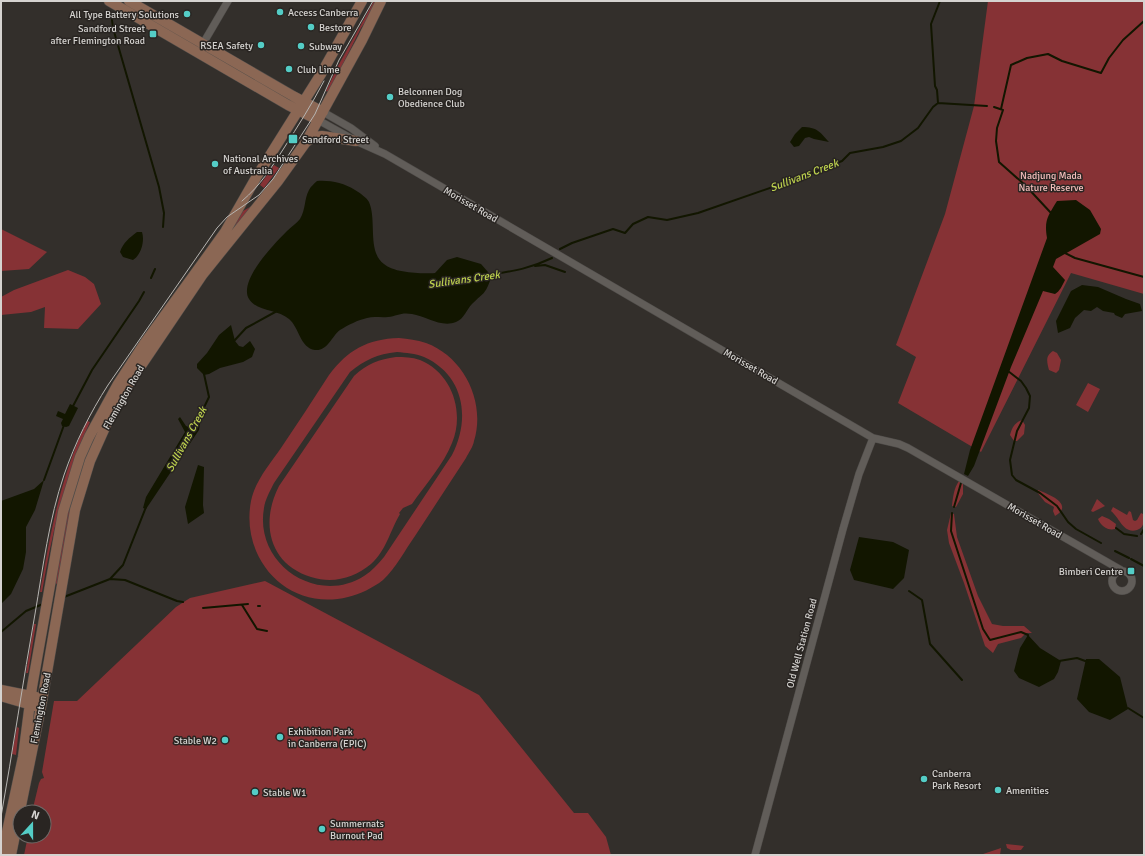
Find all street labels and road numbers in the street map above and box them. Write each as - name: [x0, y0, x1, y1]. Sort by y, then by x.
- street label: Morisset Road: [441, 184, 500, 225]
- street label: Morisset Road: [721, 346, 780, 387]
- street label: Flemington Road: [101, 363, 147, 432]
- street label: Morisset Road: [1005, 500, 1064, 541]
- street label: Old Well Station Road: [784, 597, 820, 690]
- street label: Flemington Road: [28, 672, 54, 745]

